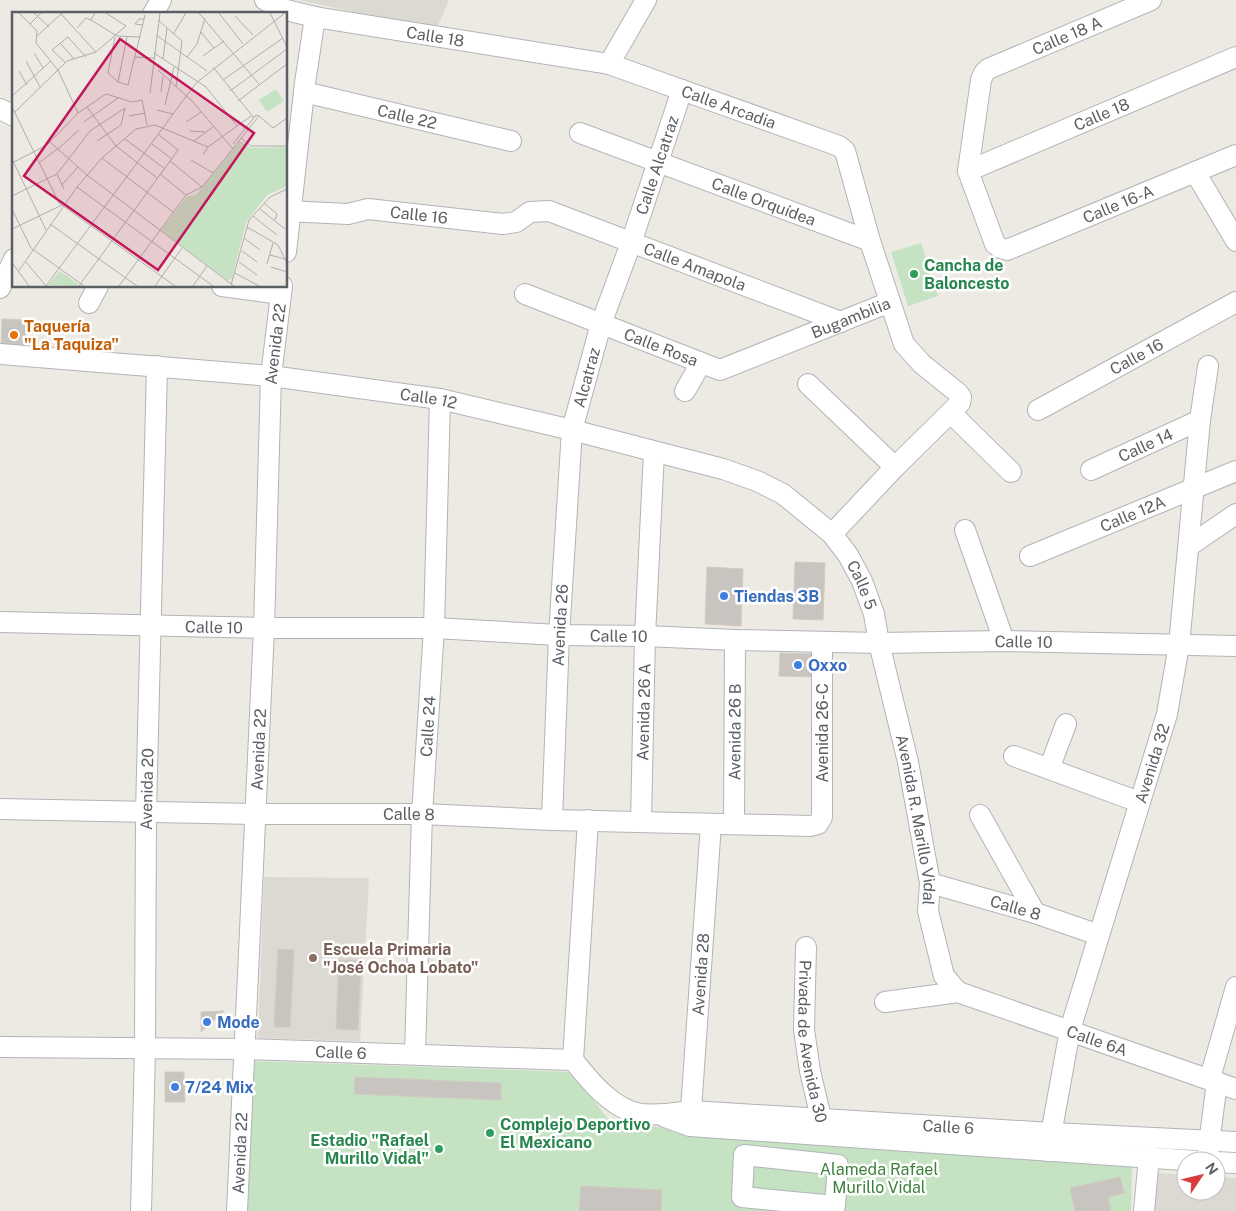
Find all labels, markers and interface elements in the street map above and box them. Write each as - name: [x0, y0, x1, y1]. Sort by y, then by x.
- inset map: [12, 12, 288, 288]
- street label: Calle 18 A: [1029, 13, 1105, 59]
- street label: Calle 18: [405, 22, 466, 50]
- street label: Calle Arcadia: [679, 81, 779, 132]
- street label: Calle 18: [1071, 94, 1132, 134]
- street label: Calle 22: [375, 100, 439, 133]
- street label: Calle Alcatraz: [632, 113, 682, 217]
- street label: Calle Orquídea: [709, 173, 818, 229]
- street label: Calle 16-A: [1080, 181, 1156, 227]
- street label: Calle 16: [389, 202, 449, 227]
- street label: Calle Amapola: [641, 238, 749, 295]
- place label: Cancha de Baloncesto: [924, 256, 1009, 293]
- marker: Cancha de Baloncesto: [908, 268, 920, 280]
- street label: Bugambilia: [808, 293, 893, 342]
- street label: Avenida 22: [261, 302, 289, 385]
- place label: Taquería "La Taquiza": [24, 317, 119, 354]
- street label: Calle Rosa: [621, 324, 701, 370]
- marker: Taquería "La Taquiza": [8, 329, 20, 341]
- street label: Calle 16: [1106, 334, 1166, 379]
- street label: Alcatraz: [569, 345, 604, 410]
- street label: Calle 12: [399, 384, 459, 412]
- street label: Calle 14: [1115, 424, 1176, 466]
- street label: Calle 12A: [1097, 492, 1168, 536]
- street label: Calle 5: [843, 557, 881, 612]
- street label: Avenida 26: [548, 583, 572, 667]
- place label: Tiendas 3B: [734, 587, 819, 606]
- marker: Tiendas 3B: [718, 590, 730, 602]
- street label: Calle 10: [185, 617, 243, 637]
- street label: Calle 10: [590, 626, 648, 646]
- street label: Calle 10: [994, 631, 1053, 652]
- place label: Oxxo: [808, 656, 847, 675]
- marker: Oxxo: [792, 659, 804, 671]
- street label: Avenida 26 A: [633, 663, 654, 761]
- street label: Avenida 26 B: [725, 683, 744, 781]
- street label: Avenida 26-C: [813, 683, 832, 783]
- street label: Calle 24: [416, 695, 439, 757]
- street label: Avenida 22: [247, 708, 270, 791]
- street label: Avenida 32: [1131, 721, 1173, 806]
- street label: Avenida R. Marillo Vidal: [892, 732, 940, 906]
- street label: Avenida 20: [136, 748, 157, 830]
- street label: Calle 8: [383, 804, 435, 824]
- street label: Calle 8: [988, 891, 1044, 924]
- street label: Avenida 28: [688, 932, 713, 1016]
- place label: Escuela Primaria "José Ochoa Lobato": [323, 940, 479, 977]
- marker: Escuela Primaria "José Ochoa Lobato": [307, 952, 319, 964]
- street label: Privada de Avenida 30: [794, 960, 831, 1125]
- place label: Mode: [217, 1013, 260, 1032]
- marker: Mode: [201, 1016, 213, 1028]
- street label: Calle 6A: [1064, 1021, 1130, 1060]
- street label: Calle 6: [315, 1042, 367, 1063]
- place label: 7/24 Mix: [185, 1078, 254, 1097]
- marker: 7/24 Mix: [169, 1081, 181, 1093]
- street label: Avenida 22: [228, 1112, 251, 1194]
- place label: Complejo Deportivo El Mexicano: [500, 1115, 651, 1152]
- street label: Calle 6: [922, 1116, 975, 1138]
- marker: Complejo Deportivo El Mexicano: [484, 1127, 496, 1139]
- place label: Estadio "Rafael Murillo Vidal": [310, 1131, 429, 1168]
- marker: Estadio "Rafael Murillo Vidal": [433, 1143, 445, 1155]
- north arrow: [1176, 1151, 1226, 1201]
- text: N: [1202, 1159, 1221, 1178]
- park label: Alameda Rafael Murillo Vidal: [820, 1160, 938, 1197]

